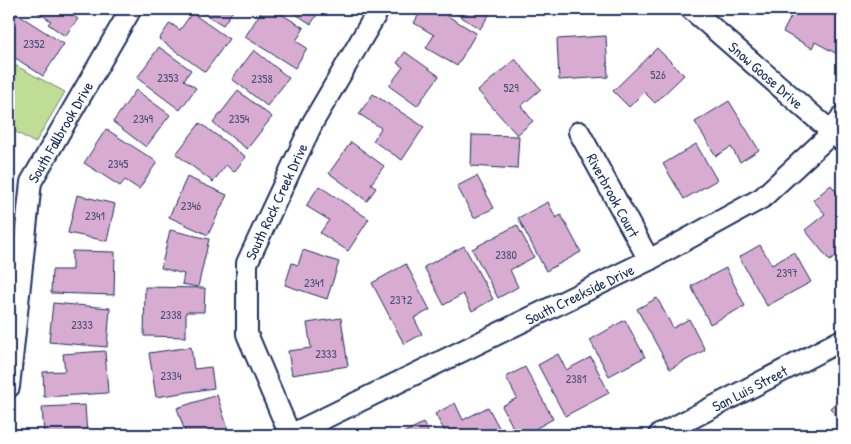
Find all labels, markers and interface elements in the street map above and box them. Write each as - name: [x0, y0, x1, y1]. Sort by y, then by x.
- house number: 2352: [23, 35, 45, 52]
- street label: Snow Goose Drive: [724, 36, 808, 113]
- house number: 526: [650, 66, 666, 83]
- house number: 2353: [157, 69, 179, 86]
- house number: 2358: [251, 70, 273, 87]
- street label: South Fallbrook Drive: [22, 77, 98, 187]
- house number: 529: [503, 79, 519, 96]
- house number: 2349: [133, 110, 154, 127]
- house number: 2354: [229, 110, 250, 127]
- street label: South Rock Creek Drive: [240, 140, 312, 263]
- street label: Riverbrook Court: [582, 149, 645, 242]
- house number: 2345: [108, 155, 128, 172]
- house number: 2346: [181, 197, 201, 214]
- house number: 2341: [85, 207, 105, 224]
- house number: 2380: [495, 246, 517, 263]
- street label: South Creekside Drive: [521, 258, 637, 329]
- house number: 2397: [776, 264, 798, 281]
- house number: 2341: [304, 274, 324, 291]
- house number: 2372: [390, 291, 413, 308]
- house number: 2338: [160, 306, 182, 323]
- house number: 2333: [71, 316, 93, 333]
- house number: 2333: [315, 345, 337, 362]
- street label: San Luis Street: [708, 359, 792, 416]
- house number: 2334: [161, 367, 182, 384]
- house number: 2381: [566, 370, 586, 387]

